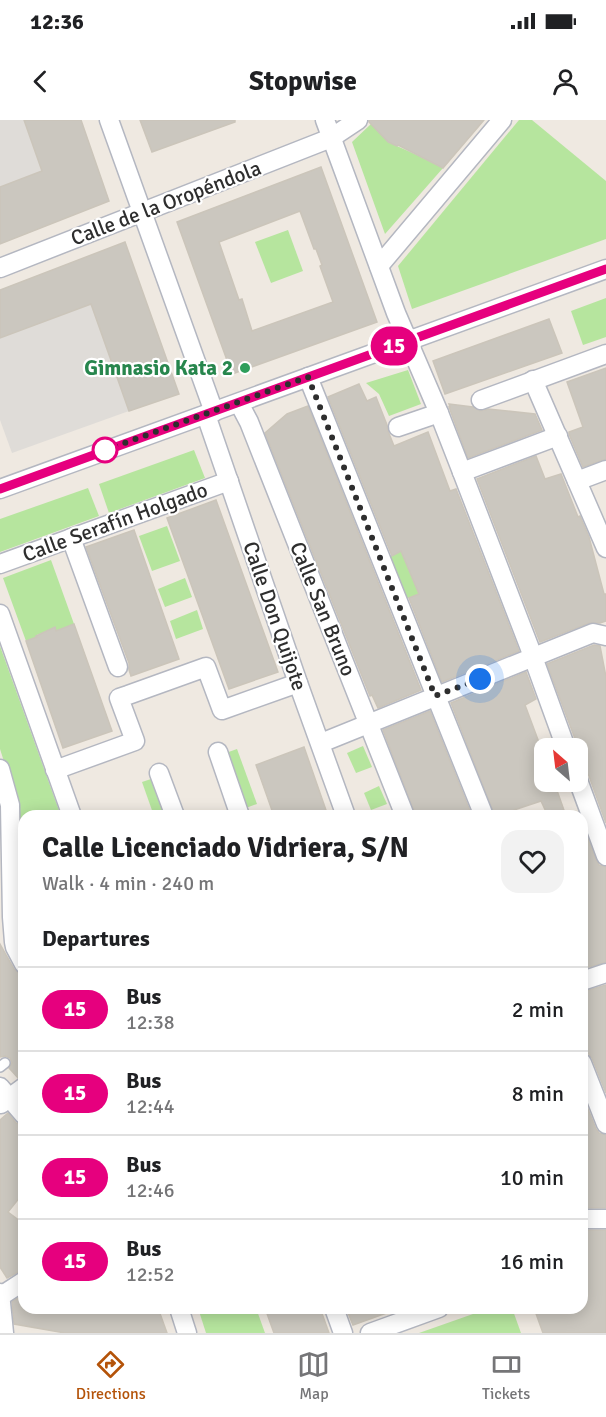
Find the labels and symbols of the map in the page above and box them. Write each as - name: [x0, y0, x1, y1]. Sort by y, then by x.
- street label: Calle de la Oropéndola: [67, 155, 265, 251]
- line badge: 15: [367, 326, 421, 366]
- place label: Gimnasio Kata 2: [84, 355, 233, 381]
- marker: Gimnasio Kata 2: [238, 361, 252, 375]
- unlabelled marker: [92, 437, 118, 463]
- street label: Calle Serafín Holgado: [19, 476, 211, 568]
- street label: Calle Don Quijote: [237, 538, 313, 694]
- street label: Calle San Bruno: [284, 538, 362, 680]
- your location: [465, 664, 495, 694]
- north arrow: [534, 738, 588, 792]

